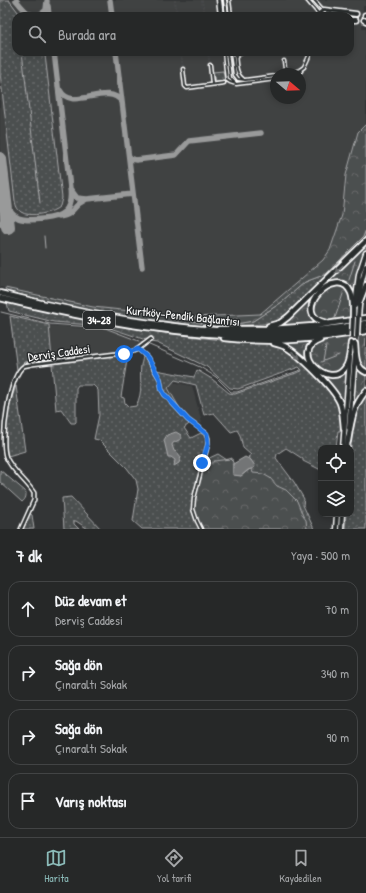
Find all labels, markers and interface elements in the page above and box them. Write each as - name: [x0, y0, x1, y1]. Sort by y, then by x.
- search box: [12, 12, 354, 56]
- icon: search: [26, 23, 48, 45]
- text: Burada ara: [58, 24, 116, 45]
- north arrow: [270, 68, 306, 104]
- one-way arrow: [334, 264, 344, 273]
- street label: Kurtköy-Pendik Bağlantısı: [125, 301, 241, 330]
- road number: 34-28: [83, 311, 115, 329]
- street label: Derviş Caddesi: [27, 340, 91, 365]
- route start: [115, 345, 133, 363]
- one-way arrow: [291, 350, 301, 360]
- map controls: [318, 445, 354, 517]
- button: locate: [318, 445, 354, 481]
- route end: [193, 454, 211, 472]
- button: layers: [318, 481, 354, 517]
- text: 7 dk: [16, 544, 42, 567]
- text: Yaya · 500 m: [291, 546, 350, 564]
- text: Düz devam et: [55, 590, 126, 611]
- icon: ahead: [17, 598, 39, 620]
- text: 70 m: [325, 600, 349, 618]
- text: Derviş Caddesi: [55, 611, 123, 629]
- text: Sağa dön: [55, 654, 102, 675]
- icon: right: [17, 662, 39, 684]
- text: 340 m: [321, 664, 349, 682]
- text: Çınaraltı Sokak: [55, 675, 127, 693]
- text: Sağa dön: [55, 718, 102, 739]
- icon: right: [17, 726, 39, 748]
- text: 90 m: [327, 728, 349, 746]
- text: Çınaraltı Sokak: [55, 739, 127, 757]
- icon: arrive: [17, 790, 39, 812]
- text: Varış noktası: [55, 791, 127, 812]
- tab: Harita: [44, 847, 68, 885]
- tab: Yol tarifi: [157, 847, 191, 885]
- tab: Kaydedilen: [279, 847, 322, 885]

